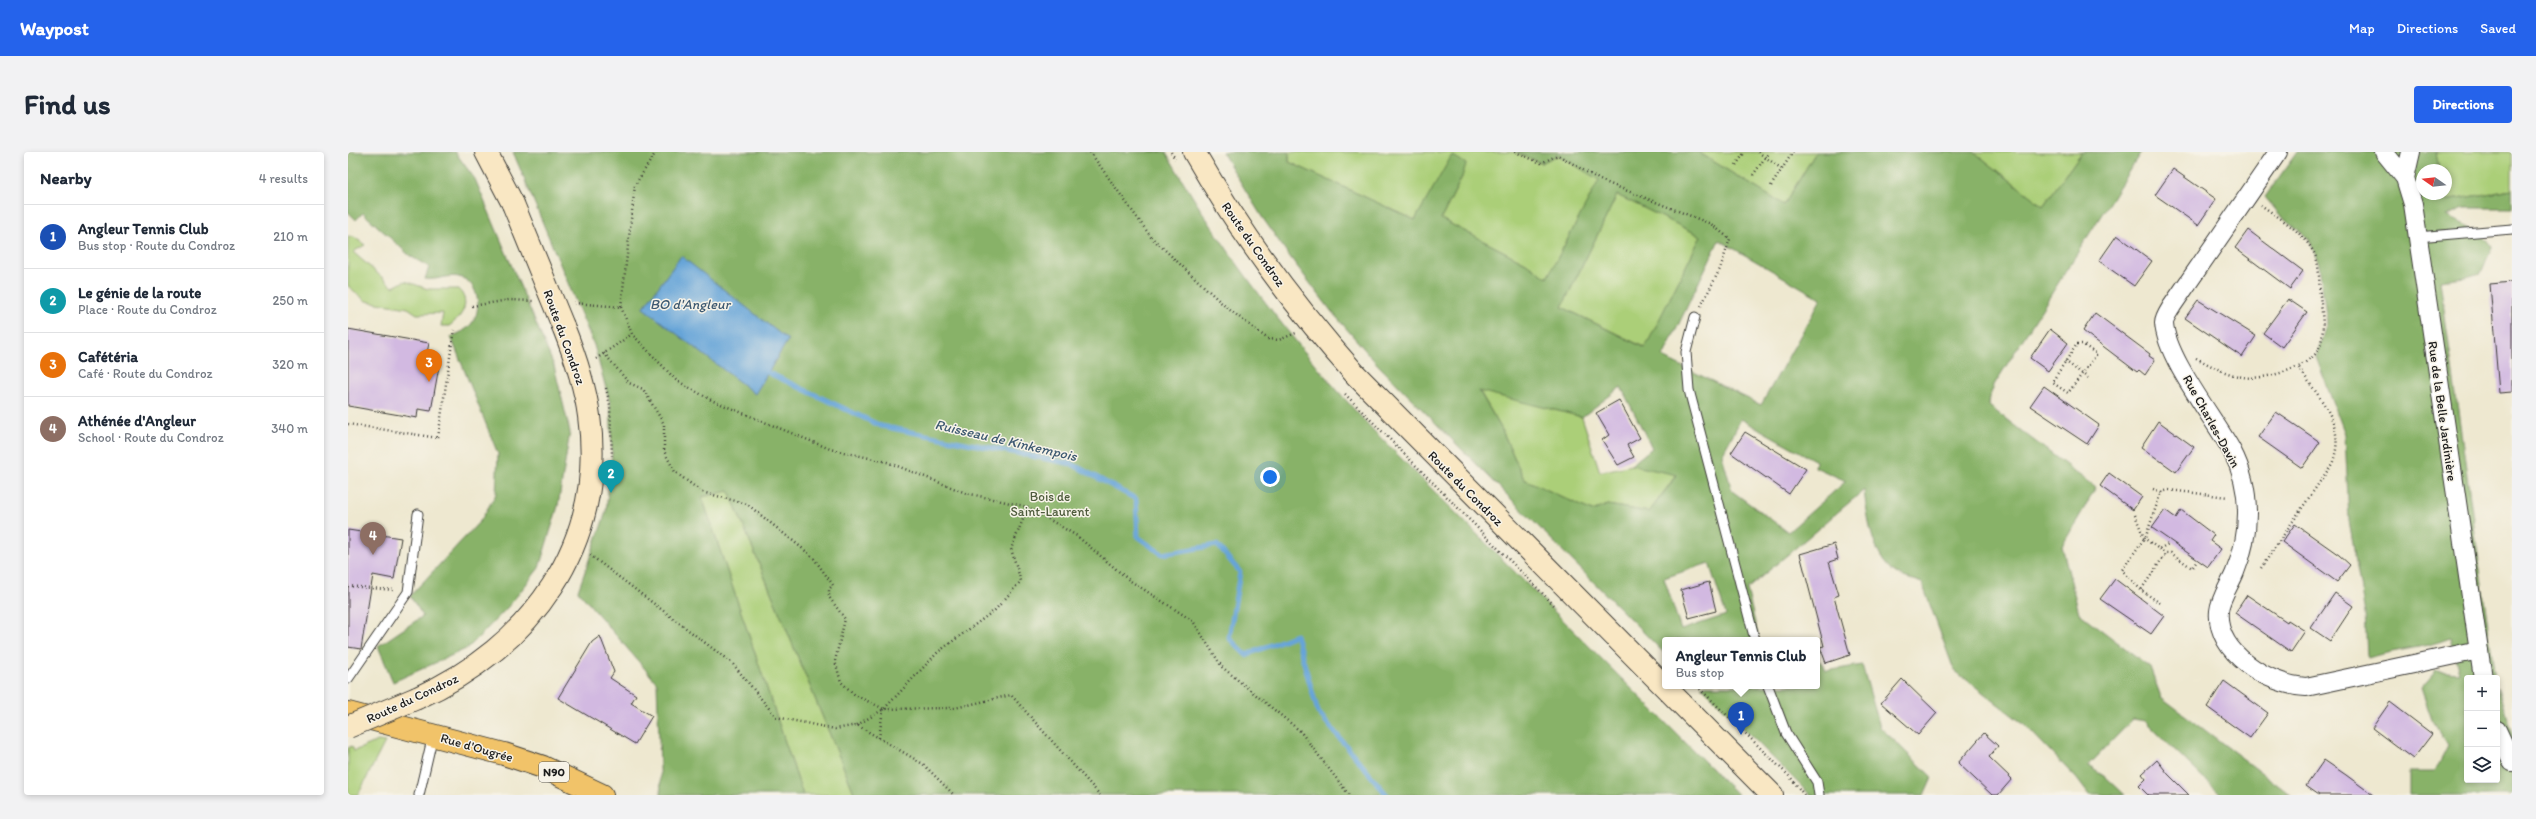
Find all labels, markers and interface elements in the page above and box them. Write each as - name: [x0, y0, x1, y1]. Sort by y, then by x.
- text: Waypost: [20, 17, 89, 40]
- text: Map: [2349, 20, 2375, 37]
- text: Directions: [2397, 20, 2458, 37]
- text: Saved: [2480, 20, 2516, 37]
- button: Directions: [2414, 86, 2512, 123]
- text: Find us: [24, 87, 111, 121]
- north arrow: [2416, 164, 2452, 200]
- text: Nearby: [40, 168, 92, 188]
- text: 4 results: [259, 171, 308, 186]
- street label: Route du Condroz: [1219, 199, 1288, 289]
- text: Angleur Tennis Club: [78, 220, 209, 238]
- text: 1: [50, 229, 56, 244]
- text: 210 m: [273, 229, 308, 244]
- text: Bus stop · Route du Condroz: [78, 238, 235, 253]
- text: Le génie de la route: [78, 284, 201, 302]
- street label: Route du Condroz: [540, 288, 589, 387]
- text: 2: [50, 293, 56, 308]
- text: 250 m: [272, 293, 308, 308]
- water label: BO d'Angleur: [650, 296, 732, 313]
- text: Place · Route du Condroz: [78, 302, 217, 317]
- street label: Rue de la Belle Jardinière: [2425, 340, 2460, 482]
- text: Cafétéria: [78, 348, 138, 366]
- pin: 3: [416, 349, 442, 382]
- text: 3: [49, 357, 57, 372]
- text: 320 m: [272, 357, 308, 372]
- text: Café · Route du Condroz: [78, 366, 213, 381]
- street label: Rue Charles-Davin: [2180, 372, 2244, 471]
- text: Athénée d'Angleur: [78, 412, 196, 430]
- water label: Ruisseau de Kinkempois: [933, 416, 1079, 465]
- text: 4: [49, 421, 57, 436]
- text: 340 m: [271, 421, 308, 436]
- text: School · Route du Condroz: [78, 430, 224, 445]
- street label: Route du Condroz: [1425, 448, 1506, 529]
- pin: 2: [598, 460, 624, 493]
- your location: [1260, 467, 1280, 487]
- park label: Bois de Saint-Laurent: [1011, 489, 1090, 519]
- pin: 4: [360, 522, 386, 555]
- popup: [1662, 637, 1820, 689]
- text: Angleur Tennis Club: [1676, 647, 1806, 665]
- text: Bus stop: [1676, 665, 1724, 680]
- street label: Route du Condroz: [364, 671, 461, 726]
- map controls: [2464, 675, 2500, 783]
- button: +: [2464, 675, 2500, 711]
- pin: 1: [1728, 702, 1754, 735]
- button: −: [2464, 711, 2500, 747]
- street label: Rue d'Ougrée: [439, 730, 515, 765]
- button: layers: [2464, 747, 2500, 783]
- road number: N90: [539, 762, 569, 782]

